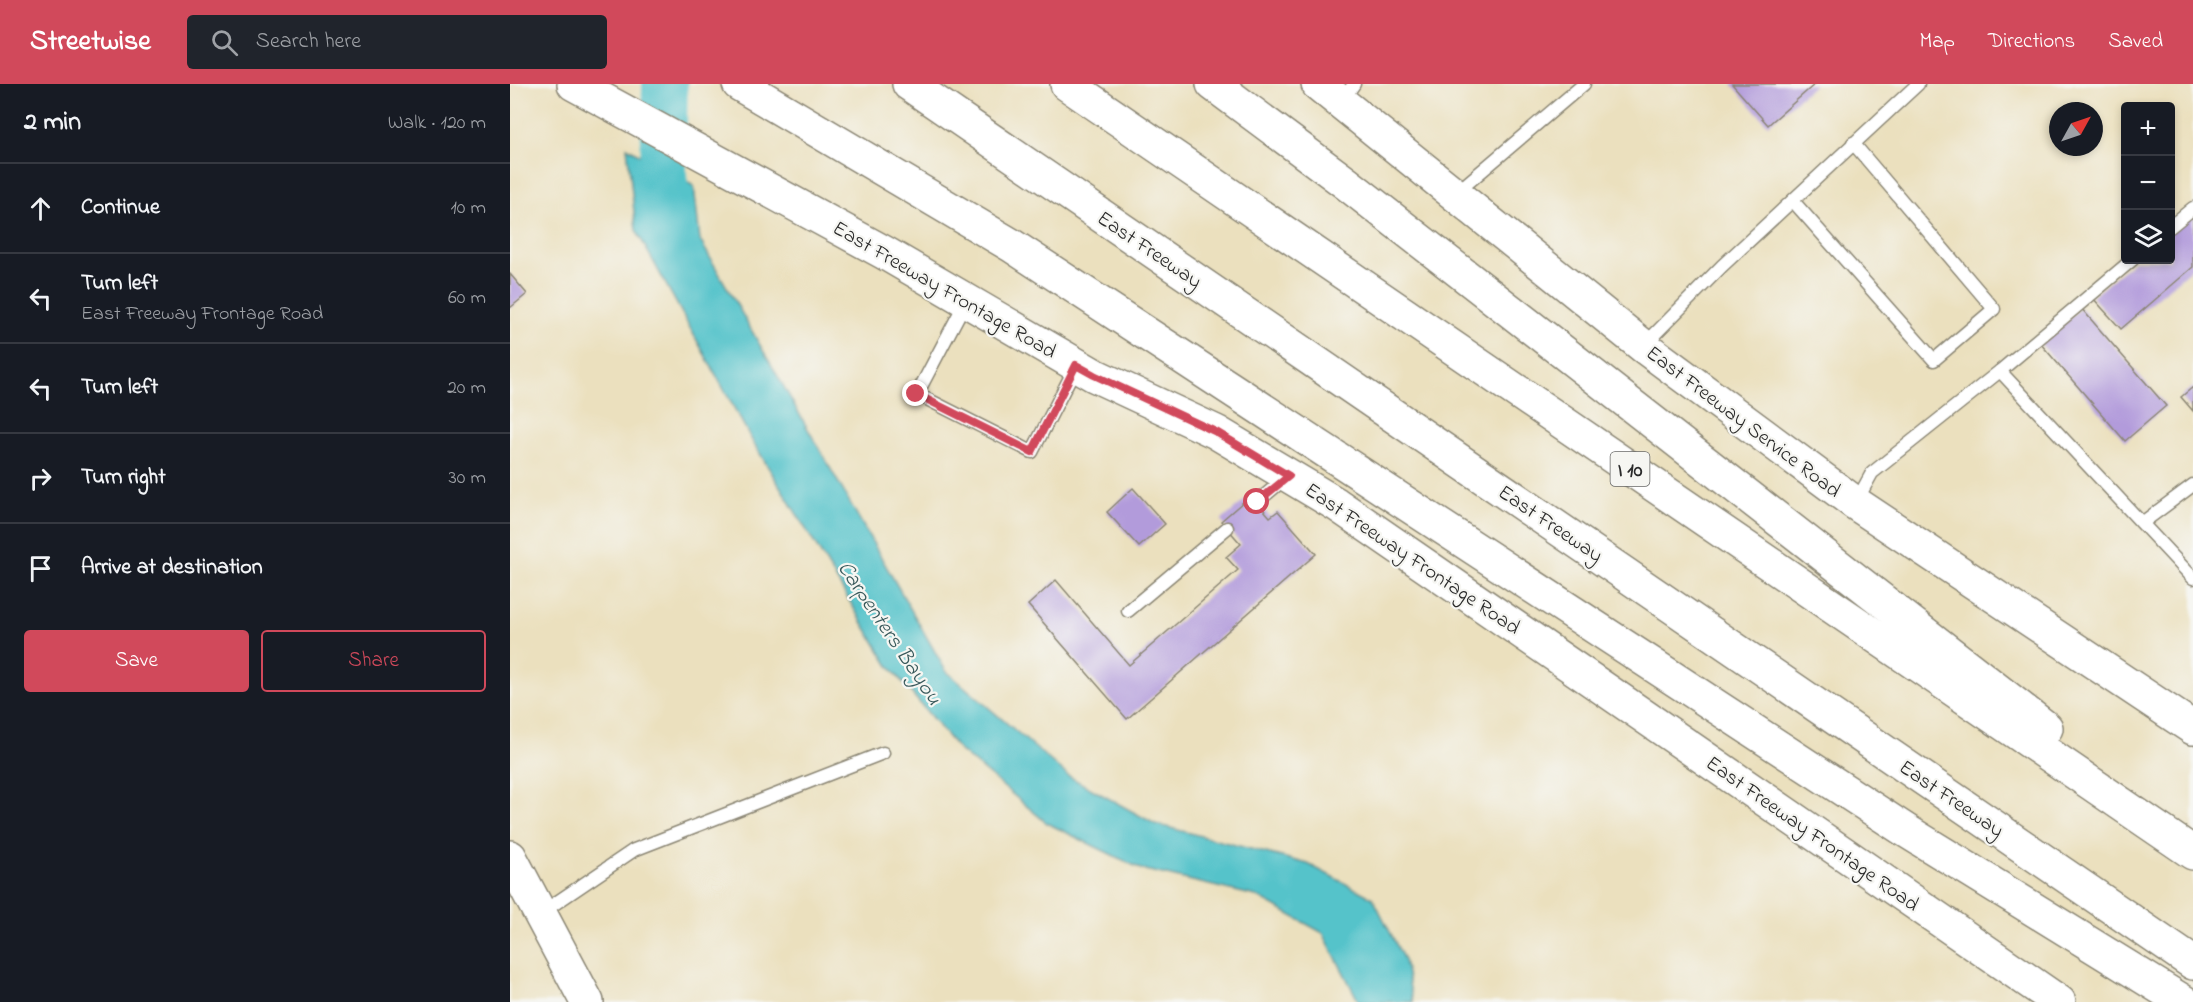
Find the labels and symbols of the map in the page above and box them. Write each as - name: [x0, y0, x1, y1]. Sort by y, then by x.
- north arrow: [2049, 102, 2103, 156]
- street label: East Freeway: [1089, 204, 1207, 299]
- street label: East Freeway Frontage Road: [825, 214, 1062, 369]
- street label: East Freeway Service Road: [1638, 339, 1847, 508]
- route end: [902, 380, 928, 406]
- road number: I 10: [1610, 452, 1650, 486]
- street label: East Freeway Frontage Road: [1297, 476, 1526, 645]
- street label: East Freeway: [1490, 478, 1608, 573]
- route start: [1243, 488, 1269, 514]
- water label: Carpenters Bayou: [828, 555, 949, 713]
- street label: East Freeway Frontage Road: [1698, 749, 1925, 922]
- street label: East Freeway: [1891, 753, 2009, 848]

